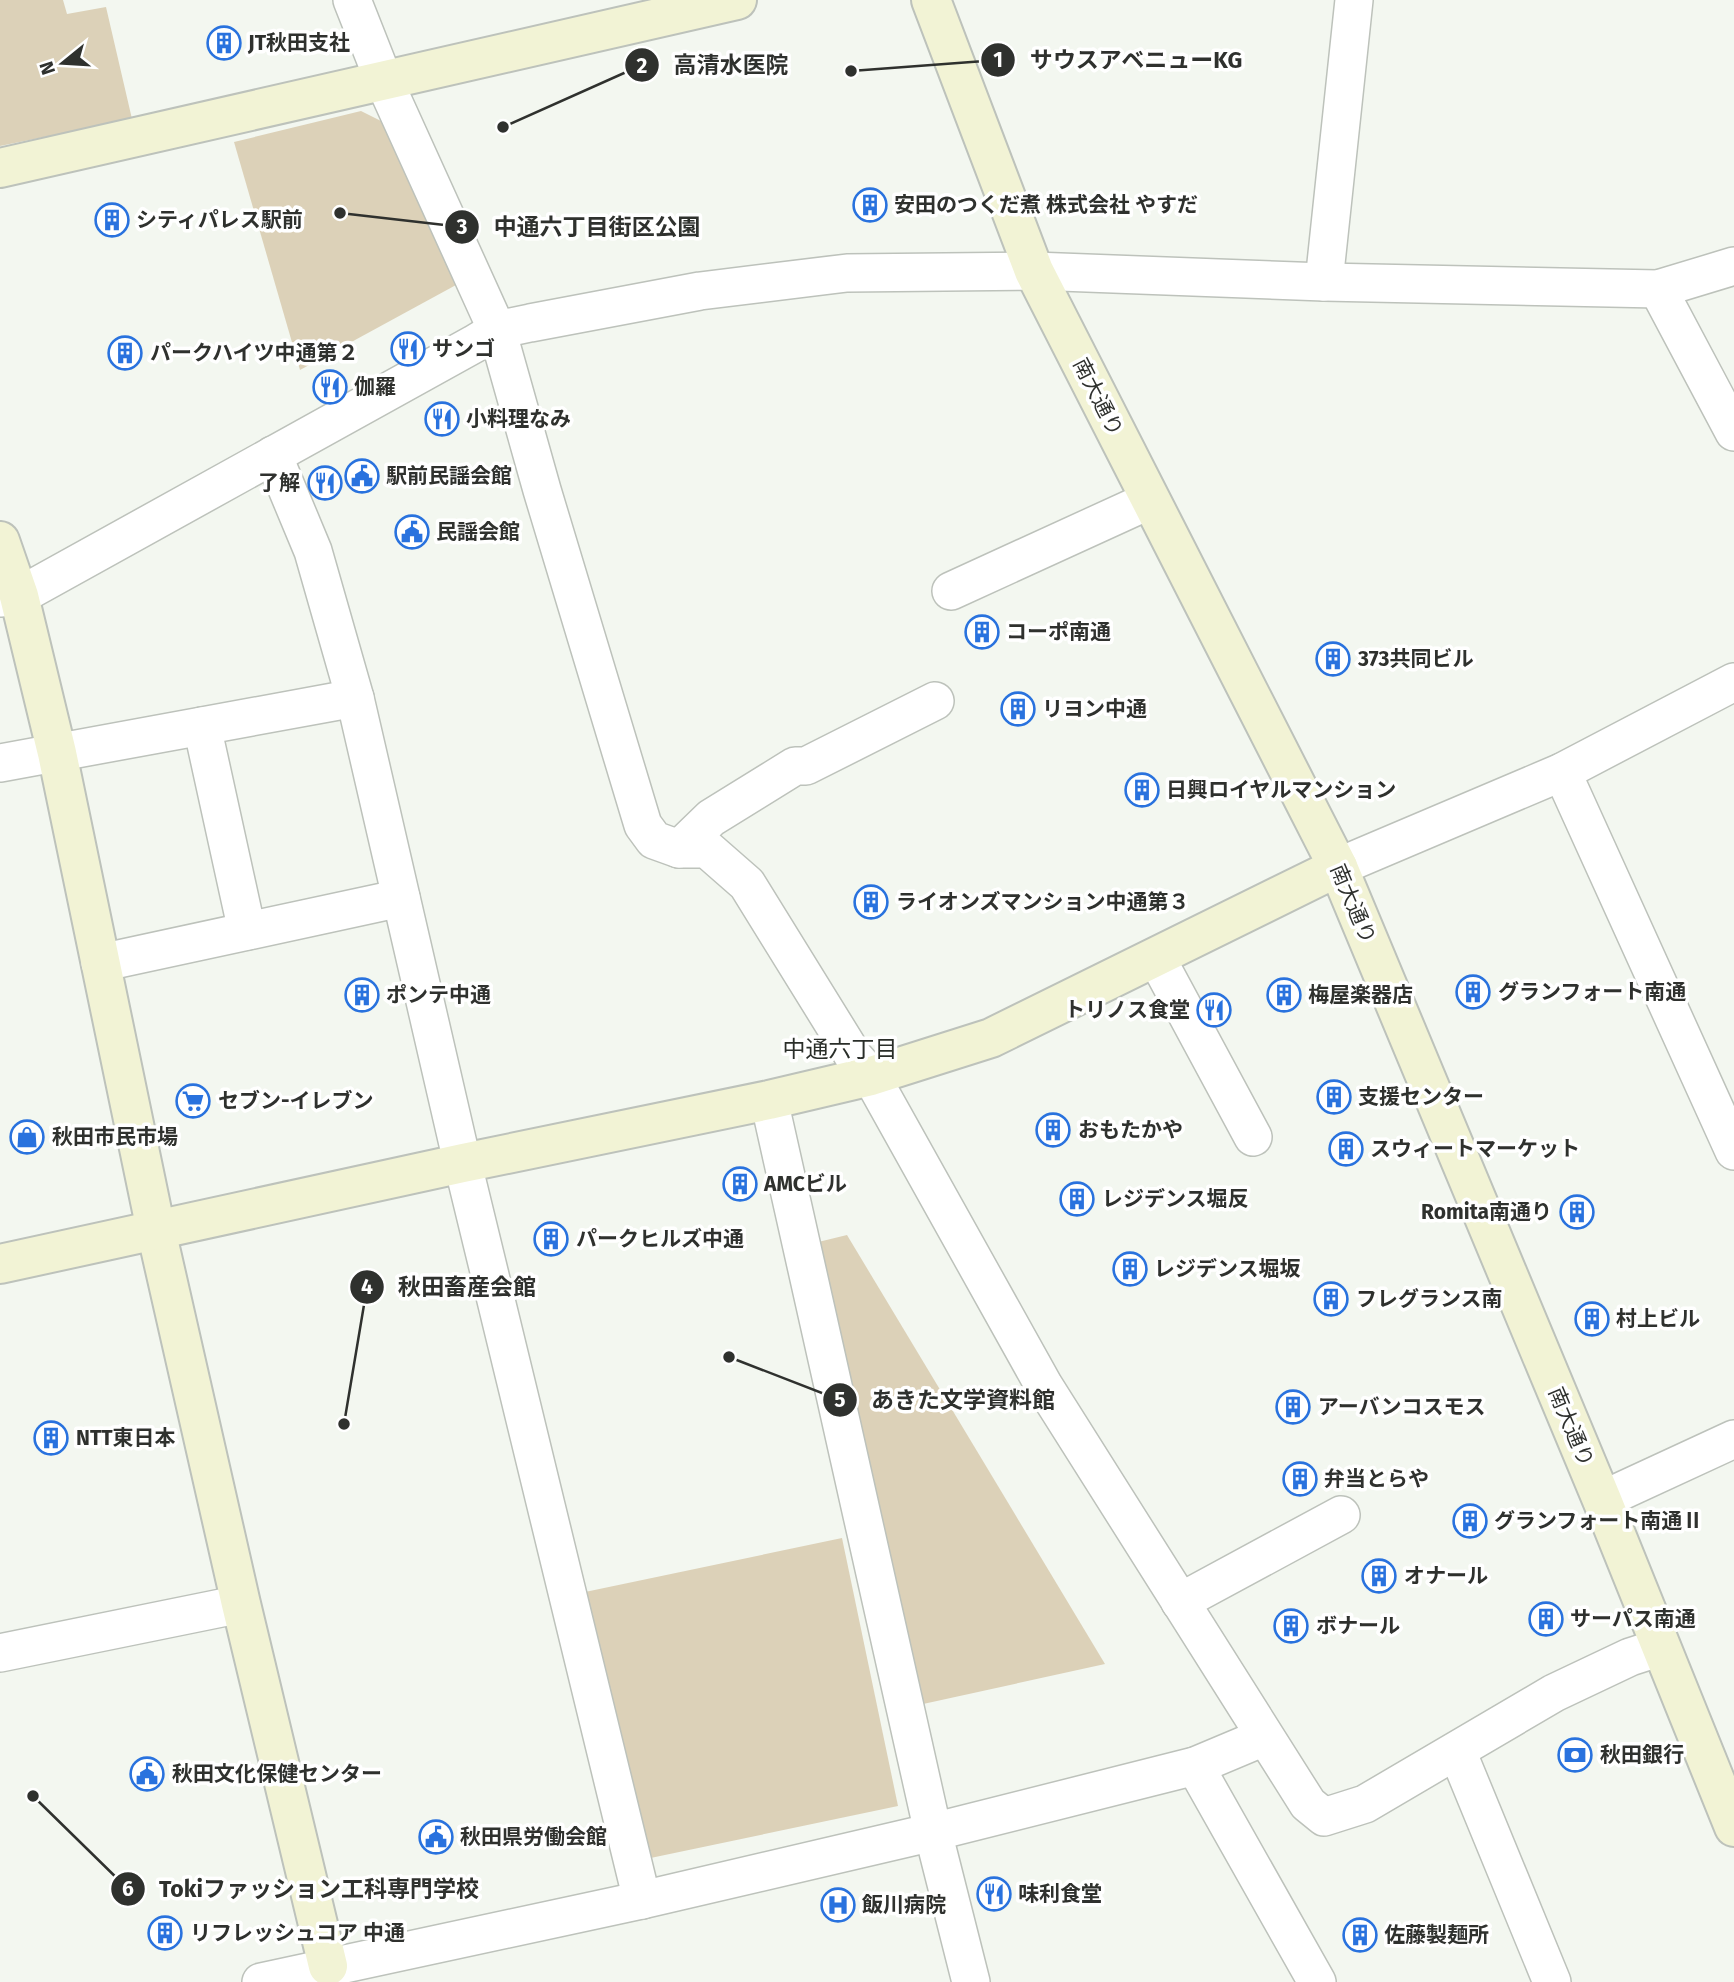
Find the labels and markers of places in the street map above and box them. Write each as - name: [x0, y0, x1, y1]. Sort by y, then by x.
- building icon: JT秋田支社: [205, 24, 243, 62]
- place label: JT秋田支社: [247, 30, 350, 56]
- callout: サウスアベニューKG: [980, 38, 1256, 82]
- callout: 高清水医院: [625, 43, 803, 87]
- building icon: 安田のつくだ煮 株式会社 やすだ: [851, 186, 889, 224]
- place label: 安田のつくだ煮 株式会社 やすだ: [894, 192, 1198, 218]
- building icon: シティパレス駅前: [93, 201, 131, 239]
- callout: 中通六丁目街区公園: [445, 205, 715, 249]
- place label: シティパレス駅前: [136, 207, 303, 233]
- restaurant icon: サンゴ: [389, 330, 427, 368]
- building icon: パークハイツ中通第２: [106, 334, 144, 372]
- place label: サンゴ: [432, 336, 495, 362]
- place label: パークハイツ中通第２: [150, 340, 359, 366]
- restaurant icon: 伽羅: [311, 368, 349, 406]
- place label: 伽羅: [354, 374, 396, 400]
- restaurant icon: 小料理なみ: [423, 400, 461, 438]
- place label: 小料理なみ: [466, 406, 571, 432]
- public building icon: 駅前民謡会館: [343, 457, 381, 495]
- place label: 駅前民謡会館: [386, 463, 512, 489]
- restaurant icon: 了解: [306, 464, 344, 502]
- place label: 了解: [258, 470, 300, 496]
- public building icon: 民謡会館: [393, 513, 431, 551]
- place label: 民謡会館: [436, 519, 520, 545]
- building icon: コーポ南通: [963, 613, 1001, 651]
- place label: コーポ南通: [1006, 619, 1111, 645]
- building icon: 373共同ビル: [1314, 640, 1352, 678]
- place label: 373共同ビル: [1357, 646, 1473, 672]
- building icon: リヨン中通: [999, 690, 1037, 728]
- place label: リヨン中通: [1042, 696, 1147, 722]
- building icon: 日興ロイヤルマンション: [1123, 771, 1161, 809]
- place label: 日興ロイヤルマンション: [1166, 777, 1396, 803]
- building icon: ライオンズマンション中通第３: [852, 883, 890, 921]
- place label: ライオンズマンション中通第３: [896, 889, 1190, 915]
- building icon: グランフォート南通: [1454, 973, 1492, 1011]
- building icon: ポンテ中通: [343, 976, 381, 1014]
- building icon: 梅屋楽器店: [1265, 976, 1303, 1014]
- place label: グランフォート南通: [1498, 979, 1686, 1005]
- place label: ポンテ中通: [386, 982, 491, 1008]
- place label: 梅屋楽器店: [1308, 982, 1413, 1008]
- restaurant icon: トリノス食堂: [1195, 991, 1233, 1029]
- place label: トリノス食堂: [1064, 997, 1190, 1023]
- building icon: 支援センター: [1315, 1078, 1353, 1116]
- supermarket icon: セブン-イレブン: [174, 1082, 212, 1120]
- place label: 支援センター: [1358, 1084, 1484, 1110]
- place label: セブン-イレブン: [218, 1088, 374, 1114]
- building icon: おもたかや: [1034, 1111, 1072, 1149]
- place label: おもたかや: [1078, 1117, 1183, 1143]
- shop icon: 秋田市民市場: [8, 1118, 46, 1156]
- place label: 秋田市民市場: [52, 1124, 178, 1150]
- building icon: スウィートマーケット: [1327, 1130, 1365, 1168]
- place label: スウィートマーケット: [1370, 1136, 1580, 1162]
- building icon: AMCビル: [721, 1165, 759, 1203]
- place label: AMCビル: [763, 1171, 847, 1197]
- building icon: レジデンス堀反: [1058, 1180, 1096, 1218]
- place label: レジデンス堀反: [1102, 1186, 1249, 1212]
- building icon: Romita南通り: [1558, 1193, 1596, 1231]
- place label: Romita南通り: [1421, 1199, 1552, 1225]
- building icon: パークヒルズ中通: [532, 1220, 570, 1258]
- place label: パークヒルズ中通: [576, 1226, 744, 1252]
- building icon: レジデンス堀坂: [1111, 1250, 1149, 1288]
- place label: レジデンス堀坂: [1154, 1256, 1301, 1282]
- callout: 秋田畜産会館: [349, 1265, 550, 1309]
- building icon: フレグランス南: [1312, 1280, 1350, 1318]
- place label: フレグランス南: [1356, 1286, 1503, 1312]
- building icon: 村上ビル: [1573, 1300, 1611, 1338]
- place label: 村上ビル: [1616, 1306, 1700, 1332]
- callout: あきた文学資料館: [822, 1378, 1069, 1422]
- building icon: アーバンコスモス: [1274, 1388, 1312, 1426]
- place label: アーバンコスモス: [1318, 1394, 1486, 1420]
- building icon: NTT東日本: [32, 1419, 70, 1457]
- place label: NTT東日本: [76, 1425, 176, 1451]
- building icon: 弁当とらや: [1281, 1460, 1319, 1498]
- place label: 弁当とらや: [1324, 1466, 1429, 1492]
- building icon: グランフォート南通Ⅱ: [1451, 1502, 1489, 1540]
- place label: グランフォート南通Ⅱ: [1494, 1508, 1703, 1534]
- building icon: オナール: [1360, 1557, 1398, 1595]
- place label: オナール: [1404, 1563, 1488, 1589]
- building icon: サーパス南通: [1527, 1600, 1565, 1638]
- place label: サーパス南通: [1570, 1606, 1696, 1632]
- building icon: ボナール: [1272, 1607, 1310, 1645]
- place label: ボナール: [1316, 1613, 1400, 1639]
- bank icon: 秋田銀行: [1556, 1736, 1594, 1774]
- place label: 秋田銀行: [1600, 1742, 1684, 1768]
- public building icon: 秋田文化保健センター: [128, 1755, 166, 1793]
- place label: 秋田文化保健センター: [172, 1761, 382, 1787]
- public building icon: 秋田県労働会館: [417, 1818, 455, 1856]
- place label: 秋田県労働会館: [460, 1824, 607, 1850]
- callout: Tokiファッション工科専門学校: [111, 1867, 493, 1911]
- restaurant icon: 味利食堂: [975, 1875, 1013, 1913]
- place label: 味利食堂: [1018, 1881, 1102, 1907]
- hospital icon: 飯川病院: [819, 1886, 857, 1924]
- place label: 飯川病院: [861, 1892, 946, 1918]
- building icon: リフレッシュコア 中通: [146, 1914, 184, 1952]
- building icon: 佐藤製麺所: [1341, 1916, 1379, 1954]
- place label: リフレッシュコア 中通: [190, 1920, 405, 1946]
- place label: 佐藤製麺所: [1384, 1922, 1489, 1948]

